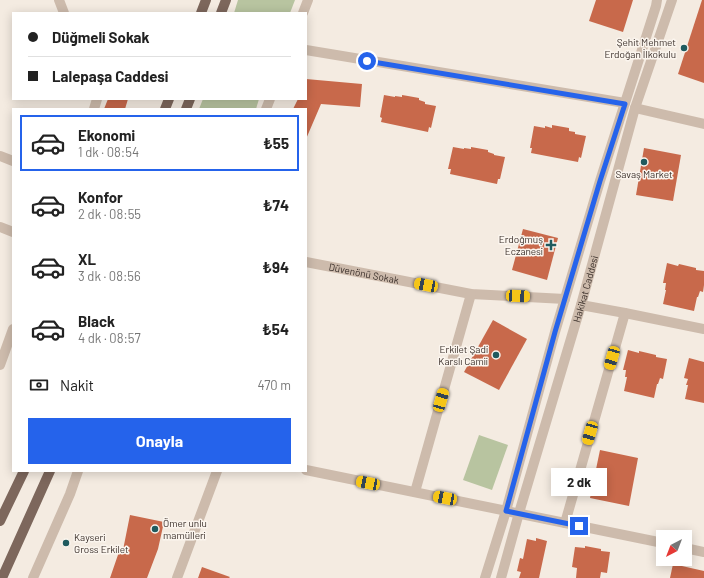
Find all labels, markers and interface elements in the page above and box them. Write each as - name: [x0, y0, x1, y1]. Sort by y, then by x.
- text: Düğmeli Sokak: [52, 28, 149, 46]
- place label: Şehit Mehmet Erdoğan İlkokulu: [604, 36, 676, 60]
- marker: Şehit Mehmet Erdoğan İlkokulu: [679, 43, 689, 53]
- route start: [358, 52, 376, 70]
- text: Lalepaşa Caddesi: [52, 67, 168, 85]
- icon: car: [30, 125, 66, 161]
- text: Ekonomi: [78, 126, 135, 144]
- text: ₺55: [263, 134, 289, 152]
- text: 1 dk · 08:54: [78, 144, 139, 160]
- marker: Savaş Market: [639, 157, 649, 167]
- place label: Savaş Market: [615, 168, 673, 180]
- icon: car: [30, 187, 66, 223]
- text: Konfor: [78, 188, 123, 206]
- text: ₺74: [263, 196, 289, 214]
- text: 2 dk · 08:55: [78, 206, 141, 222]
- place label: Erdoğmuş Eczanesi: [499, 233, 543, 257]
- marker: Erdoğmuş Eczanesi: [546, 240, 556, 250]
- icon: car: [30, 249, 66, 285]
- text: XL: [78, 250, 96, 268]
- street label: Hakikat Caddesi: [570, 254, 600, 324]
- text: ₺94: [262, 258, 289, 276]
- street label: Düvenönü Sokak: [328, 261, 400, 286]
- text: 3 dk · 08:56: [78, 268, 141, 284]
- car: [413, 277, 439, 293]
- car: [506, 289, 530, 303]
- icon: car: [30, 311, 66, 347]
- text: Black: [78, 312, 115, 330]
- text: ₺54: [262, 320, 289, 338]
- text: 4 dk · 08:57: [78, 330, 141, 346]
- place label: Erkilet Şadi Karslı Camii: [438, 343, 488, 367]
- car: [603, 345, 621, 371]
- marker: Erkilet Şadi Karslı Camii: [491, 350, 501, 360]
- icon: cash: [28, 374, 50, 396]
- text: Nakit: [60, 376, 94, 394]
- text: 470 m: [257, 377, 291, 393]
- car: [432, 387, 450, 413]
- button: Onayla: [28, 418, 291, 464]
- car: [581, 420, 599, 446]
- callout: 2 dk: [551, 468, 607, 496]
- text: 2 dk: [567, 474, 591, 490]
- car: [355, 475, 381, 491]
- car: [432, 490, 458, 506]
- place label: Ömer unlu mamülleri: [163, 517, 207, 541]
- route end: [570, 517, 588, 535]
- marker: Ömer unlu mamülleri: [150, 524, 160, 534]
- north arrow: [656, 530, 692, 566]
- map controls: [656, 530, 692, 566]
- place label: Kayseri Gross Erkilet: [74, 531, 129, 555]
- marker: Kayseri Gross Erkilet: [61, 538, 71, 548]

